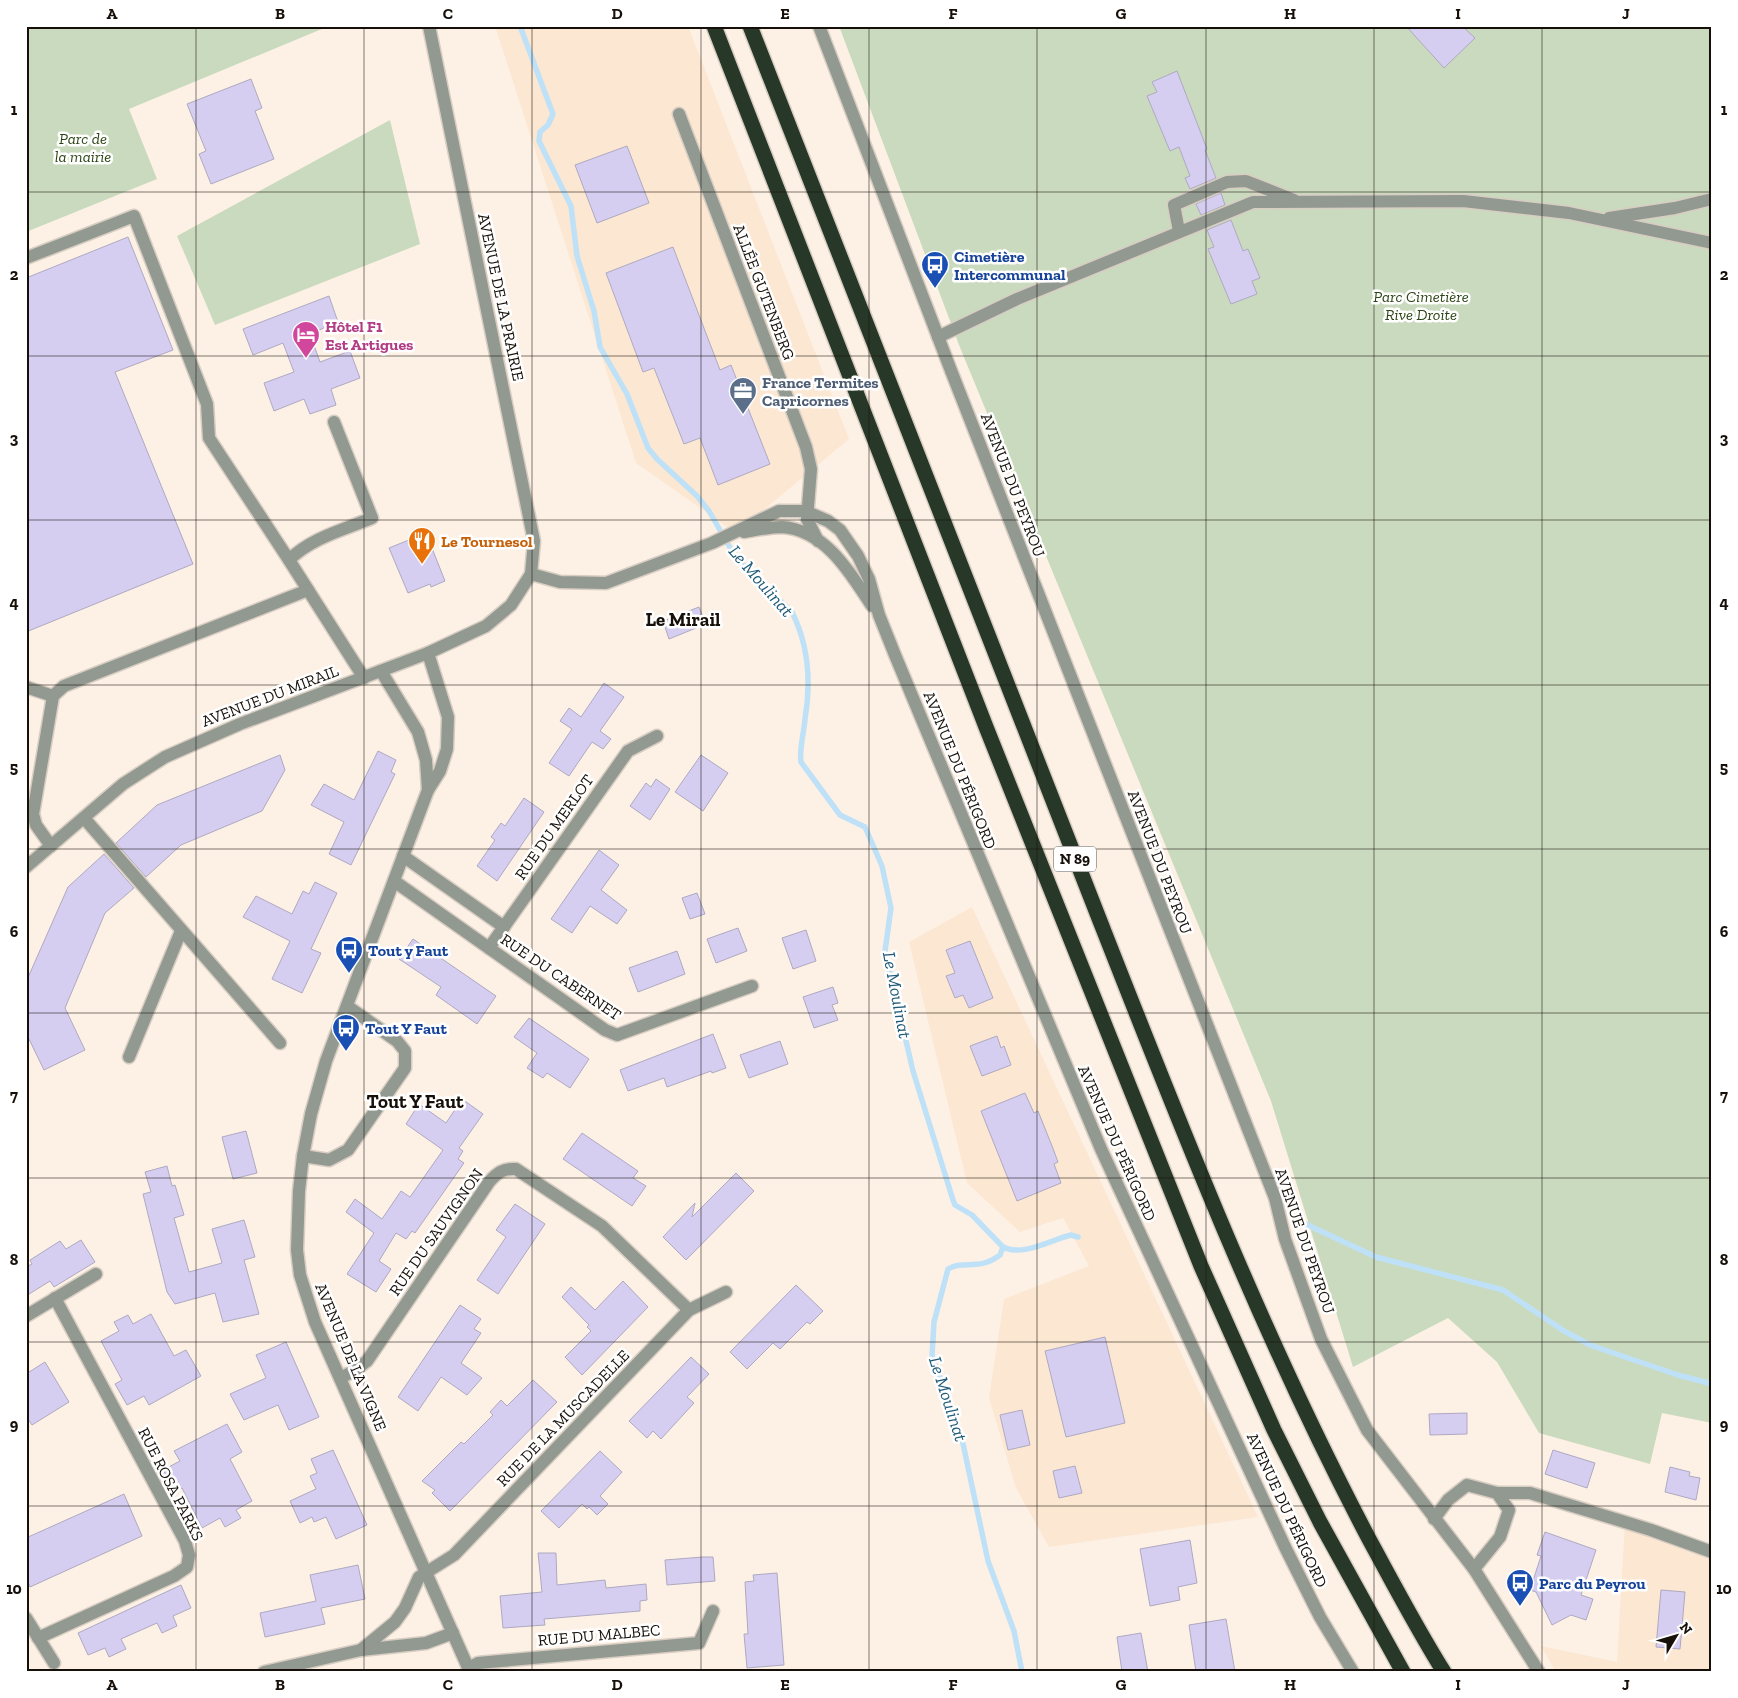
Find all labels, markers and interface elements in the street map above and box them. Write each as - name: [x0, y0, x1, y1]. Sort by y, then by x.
- text: A: [107, 4, 118, 23]
- text: B: [275, 4, 285, 23]
- text: C: [443, 4, 453, 23]
- text: D: [611, 4, 623, 23]
- text: E: [780, 4, 790, 23]
- text: F: [948, 4, 958, 23]
- text: G: [1116, 4, 1127, 23]
- text: H: [1284, 4, 1296, 23]
- text: I: [1455, 4, 1461, 23]
- text: J: [1622, 4, 1630, 23]
- text: 1: [11, 100, 18, 119]
- text: 1: [1721, 100, 1728, 119]
- park label: Parc de la mairie: [55, 129, 111, 166]
- street label: AVENUE DE LA PRAIRIE: [474, 212, 528, 382]
- street label: ALLÉE GUTENBERG: [729, 221, 799, 363]
- place label: Cimetière Intercommunal: [954, 247, 1066, 284]
- bus stop icon: Cimetière Intercommunal: [920, 250, 950, 289]
- text: 2: [10, 265, 19, 284]
- text: 2: [1720, 265, 1729, 284]
- park label: Parc Cimetière Rive Droite: [1373, 287, 1469, 324]
- place label: Hôtel F1 Est Artigues: [325, 317, 413, 354]
- hotel icon: Hôtel F1 Est Artigues: [291, 320, 321, 359]
- place label: France Termites Capricornes: [762, 373, 879, 410]
- office icon: France Termites Capricornes: [728, 376, 758, 415]
- street label: AVENUE DU PEYROU: [977, 410, 1049, 560]
- text: 3: [10, 429, 19, 448]
- text: 3: [1720, 429, 1729, 448]
- restaurant icon: Le Tournesol: [407, 526, 437, 565]
- place label: Le Tournesol: [441, 532, 533, 551]
- water label: Le Moulinat: [724, 541, 798, 621]
- text: 4: [9, 593, 19, 612]
- text: 4: [1719, 593, 1729, 612]
- district label: Le Mirail: [645, 608, 721, 631]
- street label: AVENUE DU MIRAIL: [199, 661, 341, 731]
- street label: AVENUE DU PÉRIGORD: [920, 688, 1000, 852]
- text: 5: [10, 758, 18, 777]
- text: 5: [1720, 758, 1728, 777]
- street label: RUE DU MERLOT: [511, 771, 597, 883]
- street label: AVENUE DU PEYROU: [1124, 787, 1196, 937]
- road number: N 89: [1054, 846, 1096, 872]
- text: 6: [10, 922, 19, 941]
- text: 6: [1720, 922, 1729, 941]
- street label: RUE DU CABERNET: [497, 930, 625, 1024]
- bus stop icon: Tout y Faut: [334, 935, 364, 974]
- place label: Tout y Faut: [368, 941, 449, 960]
- water label: Le Moulinat: [878, 950, 916, 1040]
- bus stop icon: Tout Y Faut: [331, 1013, 361, 1052]
- place label: Tout Y Faut: [365, 1019, 447, 1038]
- street label: AVENUE DU PÉRIGORD: [1074, 1062, 1160, 1224]
- text: 7: [10, 1086, 18, 1105]
- text: 7: [1720, 1086, 1728, 1105]
- district label: Tout Y Faut: [366, 1090, 464, 1113]
- street label: RUE DU SAUVIGNON: [385, 1165, 487, 1299]
- street label: AVENUE DU PEYROU: [1271, 1166, 1339, 1316]
- text: 8: [10, 1250, 19, 1269]
- text: 8: [1720, 1250, 1729, 1269]
- street label: AVENUE DE LA VIGNE: [311, 1280, 391, 1434]
- street label: RUE DE LA MUSCADELLE: [493, 1346, 633, 1490]
- water label: Le Moulinat: [924, 1354, 972, 1444]
- text: 9: [10, 1415, 19, 1434]
- text: 9: [1720, 1415, 1729, 1434]
- street label: RUE ROSA PARKS: [134, 1424, 208, 1544]
- street label: AVENUE DU PÉRIGORD: [1243, 1430, 1331, 1590]
- bus stop icon: Parc du Peyrou: [1505, 1568, 1535, 1607]
- place label: Parc du Peyrou: [1539, 1574, 1646, 1593]
- text: 10: [6, 1579, 22, 1598]
- text: 10: [1716, 1579, 1732, 1598]
- north arrow: [1650, 1610, 1700, 1660]
- text: N: [1676, 1619, 1696, 1638]
- street label: RUE DU MALBEC: [537, 1620, 661, 1650]
- text: A: [107, 1675, 118, 1694]
- text: B: [275, 1675, 285, 1694]
- text: C: [443, 1675, 453, 1694]
- text: D: [611, 1675, 623, 1694]
- text: E: [780, 1675, 790, 1694]
- text: F: [948, 1675, 958, 1694]
- text: G: [1116, 1675, 1127, 1694]
- text: H: [1284, 1675, 1296, 1694]
- text: I: [1455, 1675, 1461, 1694]
- text: J: [1622, 1675, 1630, 1694]

